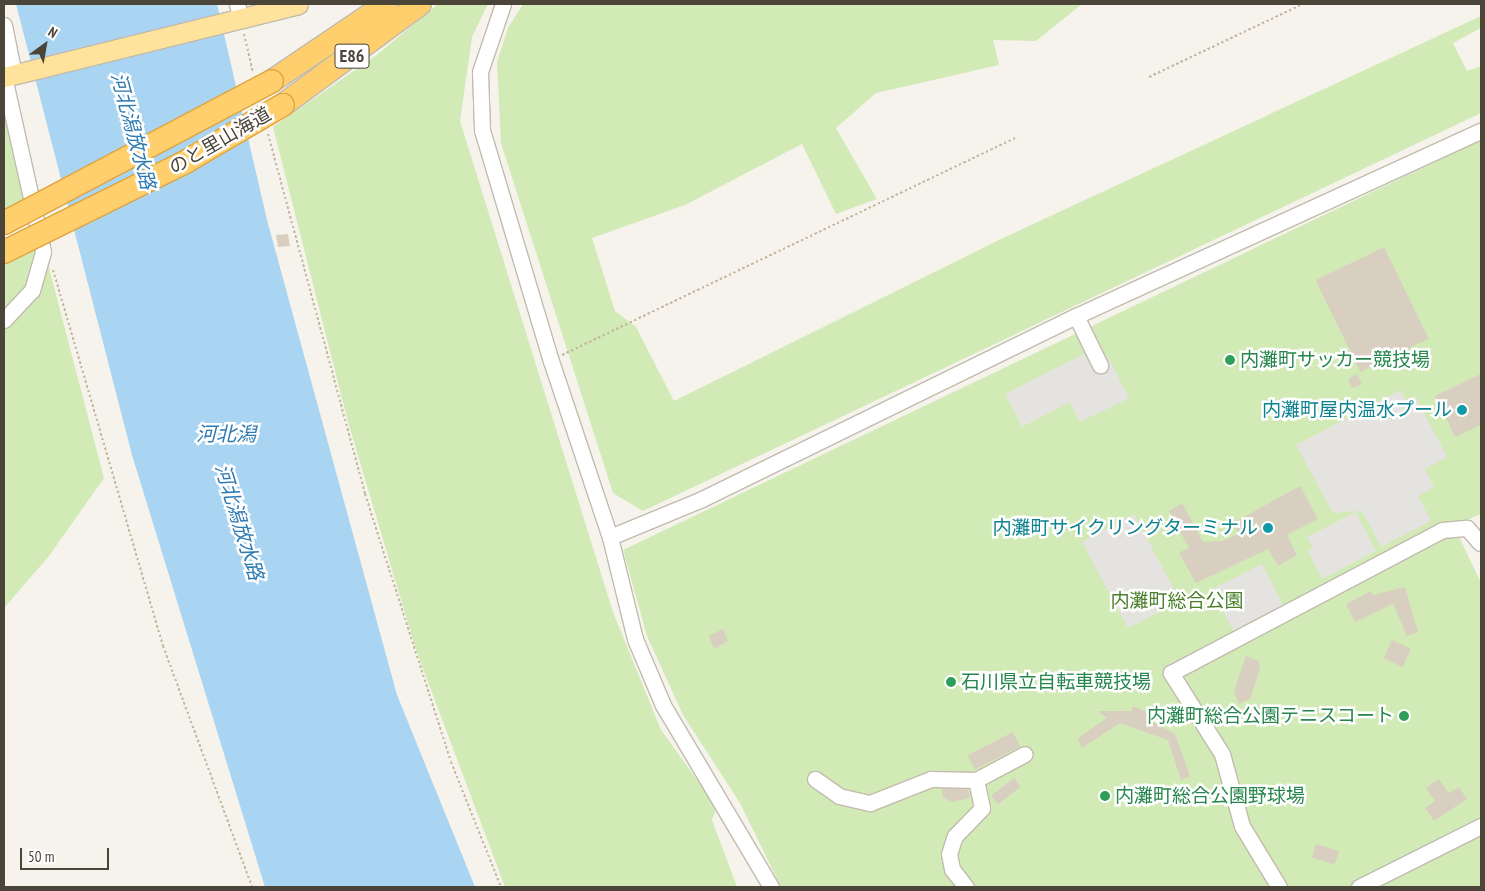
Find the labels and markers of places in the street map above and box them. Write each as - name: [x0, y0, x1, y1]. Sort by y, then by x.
- place label: 内灘町サッカー競技場: [1240, 349, 1430, 371]
- marker: 内灘町サッカー競技場: [1224, 354, 1236, 366]
- place label: 内灘町屋内温水プール: [1262, 399, 1452, 421]
- marker: 内灘町屋内温水プール: [1456, 404, 1468, 416]
- place label: 内灘町サイクリングターミナル: [992, 517, 1258, 539]
- marker: 内灘町サイクリングターミナル: [1262, 522, 1274, 534]
- place label: 石川県立自転車競技場: [961, 671, 1151, 693]
- marker: 石川県立自転車競技場: [945, 676, 957, 688]
- place label: 内灘町総合公園テニスコート: [1147, 705, 1394, 727]
- marker: 内灘町総合公園テニスコート: [1398, 710, 1410, 722]
- place label: 内灘町総合公園野球場: [1115, 785, 1305, 807]
- marker: 内灘町総合公園野球場: [1099, 790, 1111, 802]

